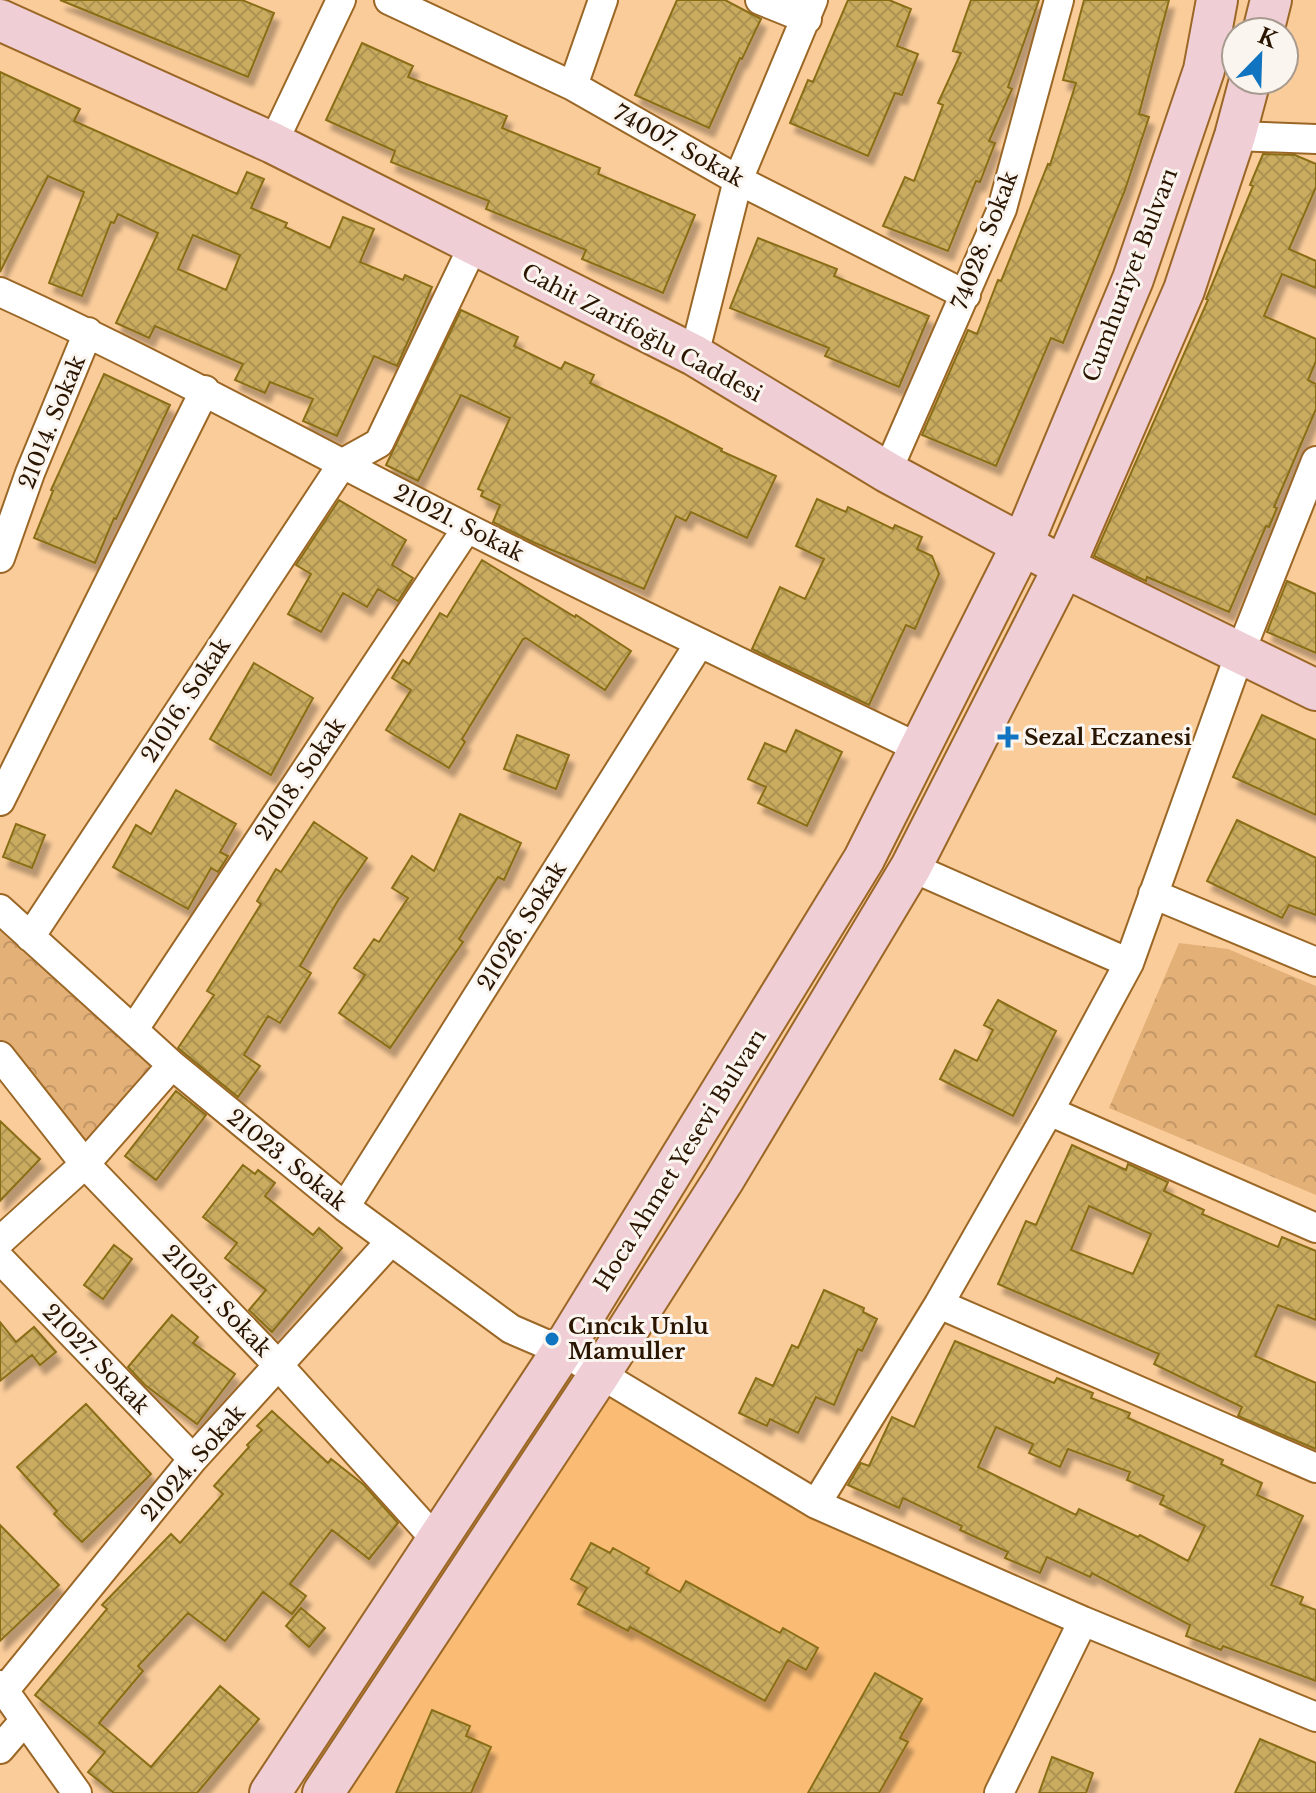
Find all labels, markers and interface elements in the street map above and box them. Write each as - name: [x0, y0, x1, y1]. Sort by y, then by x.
- north arrow: [1220, 16, 1300, 96]
- text: K: [1254, 22, 1282, 54]
- street label: 74007. Sokak: [609, 99, 749, 193]
- street label: Cumhuriyet Bulvarı: [1077, 164, 1183, 386]
- street label: 74028. Sokak: [946, 167, 1024, 313]
- street label: Cahit Zarifoğlu Caddesi: [517, 258, 767, 408]
- street label: 21014. Sokak: [13, 351, 91, 493]
- street label: 21021. Sokak: [389, 479, 529, 568]
- street label: 21016. Sokak: [136, 632, 237, 767]
- street label: 21018. Sokak: [249, 712, 351, 846]
- place label: Sezal Eczanesi: [1024, 724, 1192, 751]
- marker: Sezal Eczanesi: [999, 728, 1017, 746]
- street label: 21026. Sokak: [472, 856, 573, 995]
- street label: Hoca Ahmet Yesevi Bulvarı: [588, 1024, 772, 1296]
- street label: 21023. Sokak: [222, 1104, 353, 1217]
- street label: 21025. Sokak: [157, 1239, 277, 1363]
- street label: 21027. Sokak: [37, 1298, 155, 1420]
- place label: Cıncık Unlu Mamuller: [568, 1313, 709, 1365]
- marker: Cıncık Unlu Mamuller: [543, 1330, 561, 1348]
- street label: 21024. Sokak: [135, 1399, 251, 1527]

